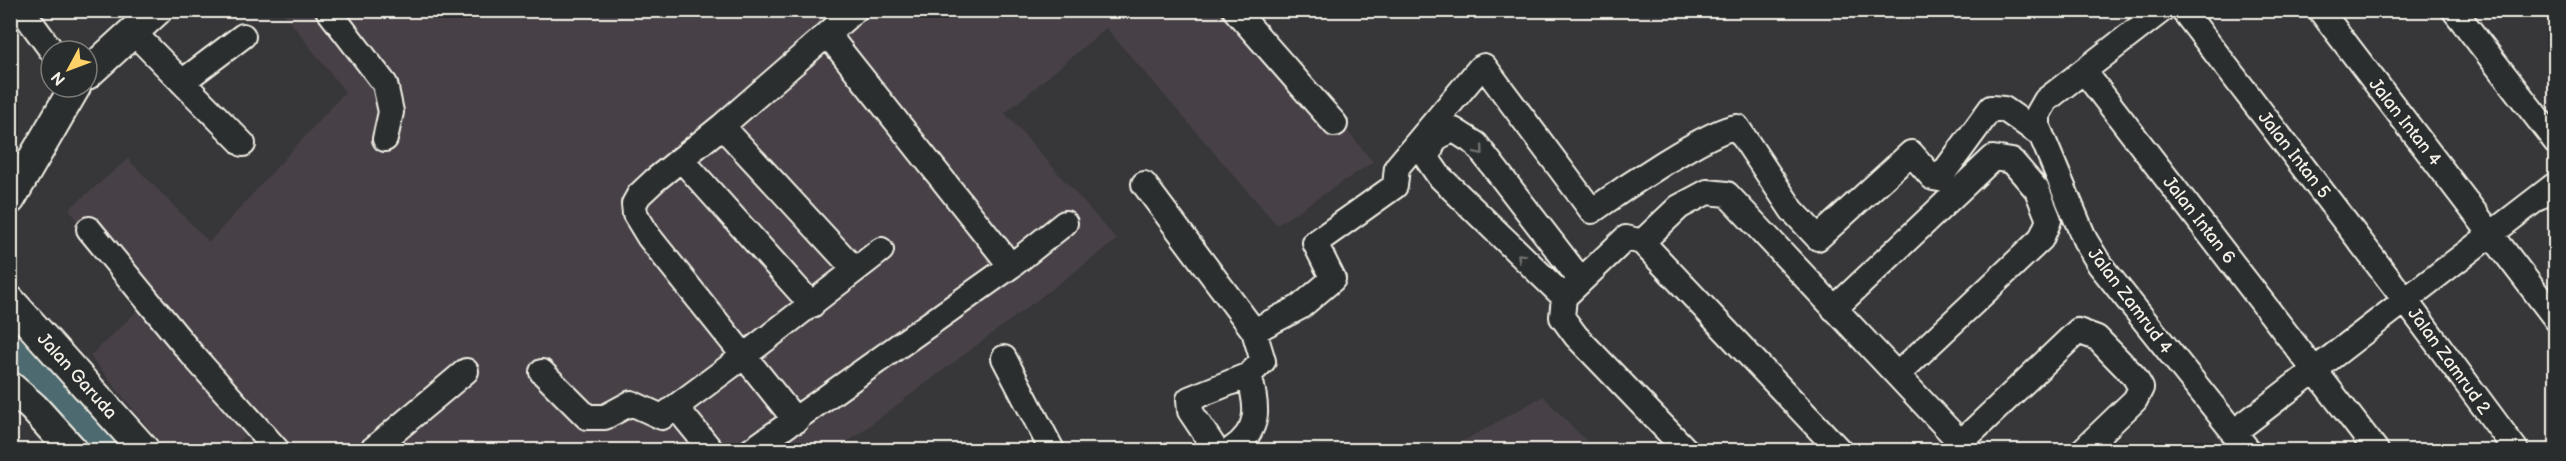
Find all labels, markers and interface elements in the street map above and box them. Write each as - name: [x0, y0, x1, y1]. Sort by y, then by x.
- north arrow: [39, 39, 99, 99]
- text: N: [48, 67, 70, 89]
- street label: Jalan Intan 4: [2364, 74, 2446, 170]
- street label: Jalan Intan 5: [2254, 107, 2334, 203]
- one-way arrow: [1473, 144, 1484, 155]
- street label: Jalan Intan 6: [2158, 172, 2240, 268]
- street label: Jalan Zamrud 4: [2083, 244, 2177, 358]
- one-way arrow: [1517, 254, 1528, 265]
- street label: Jalan Zamrud 2: [2403, 304, 2495, 419]
- street label: Jalan Garuda: [33, 328, 121, 424]

